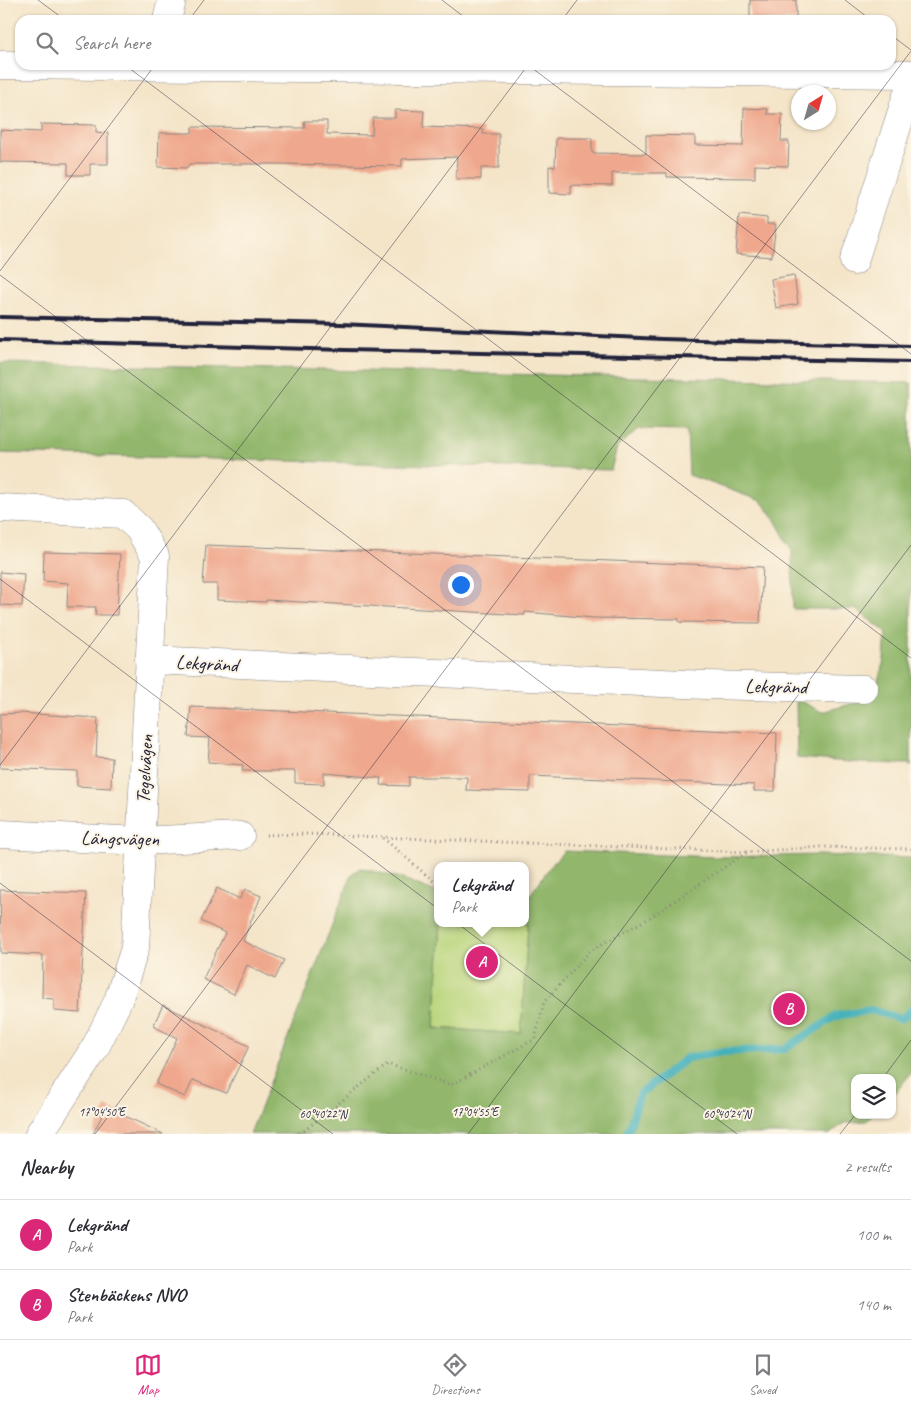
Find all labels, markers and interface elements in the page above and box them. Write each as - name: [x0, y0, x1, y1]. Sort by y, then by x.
- search box: [15, 15, 896, 70]
- icon: search: [33, 29, 61, 57]
- text: Search here: [73, 31, 150, 55]
- north arrow: [791, 85, 836, 130]
- your location: [448, 572, 474, 598]
- street label: Lekgränd: [175, 649, 242, 678]
- street label: Lekgränd: [745, 673, 810, 700]
- street label: Tegelvägen: [130, 733, 159, 804]
- street label: Längsvägen: [81, 825, 160, 852]
- popup: [434, 862, 529, 927]
- text: Lekgränd: [452, 873, 511, 897]
- text: Park: [452, 897, 477, 917]
- pin: A: [466, 943, 498, 981]
- pin: B: [773, 990, 805, 1028]
- map controls: [851, 1074, 896, 1119]
- button: layers: [851, 1074, 896, 1119]
- text: 17°04'50"E: [79, 1104, 127, 1120]
- text: 17°04'55"E: [452, 1104, 500, 1120]
- text: 60°40'22"N: [299, 1106, 348, 1122]
- text: 60°40'24"N: [703, 1106, 752, 1122]
- text: Nearby: [20, 1154, 73, 1180]
- text: 2 results: [844, 1157, 891, 1177]
- text: Lekgränd: [67, 1213, 127, 1237]
- text: A: [32, 1225, 40, 1245]
- text: 100 m: [857, 1225, 891, 1245]
- text: Park: [67, 1237, 92, 1257]
- text: Stenbäckens NVO: [67, 1283, 186, 1307]
- text: B: [32, 1295, 40, 1315]
- text: 140 m: [857, 1295, 891, 1315]
- text: Park: [67, 1307, 92, 1327]
- tab: Map: [134, 1351, 162, 1398]
- tab: Directions: [431, 1351, 480, 1398]
- tab: Saved: [749, 1351, 777, 1398]

